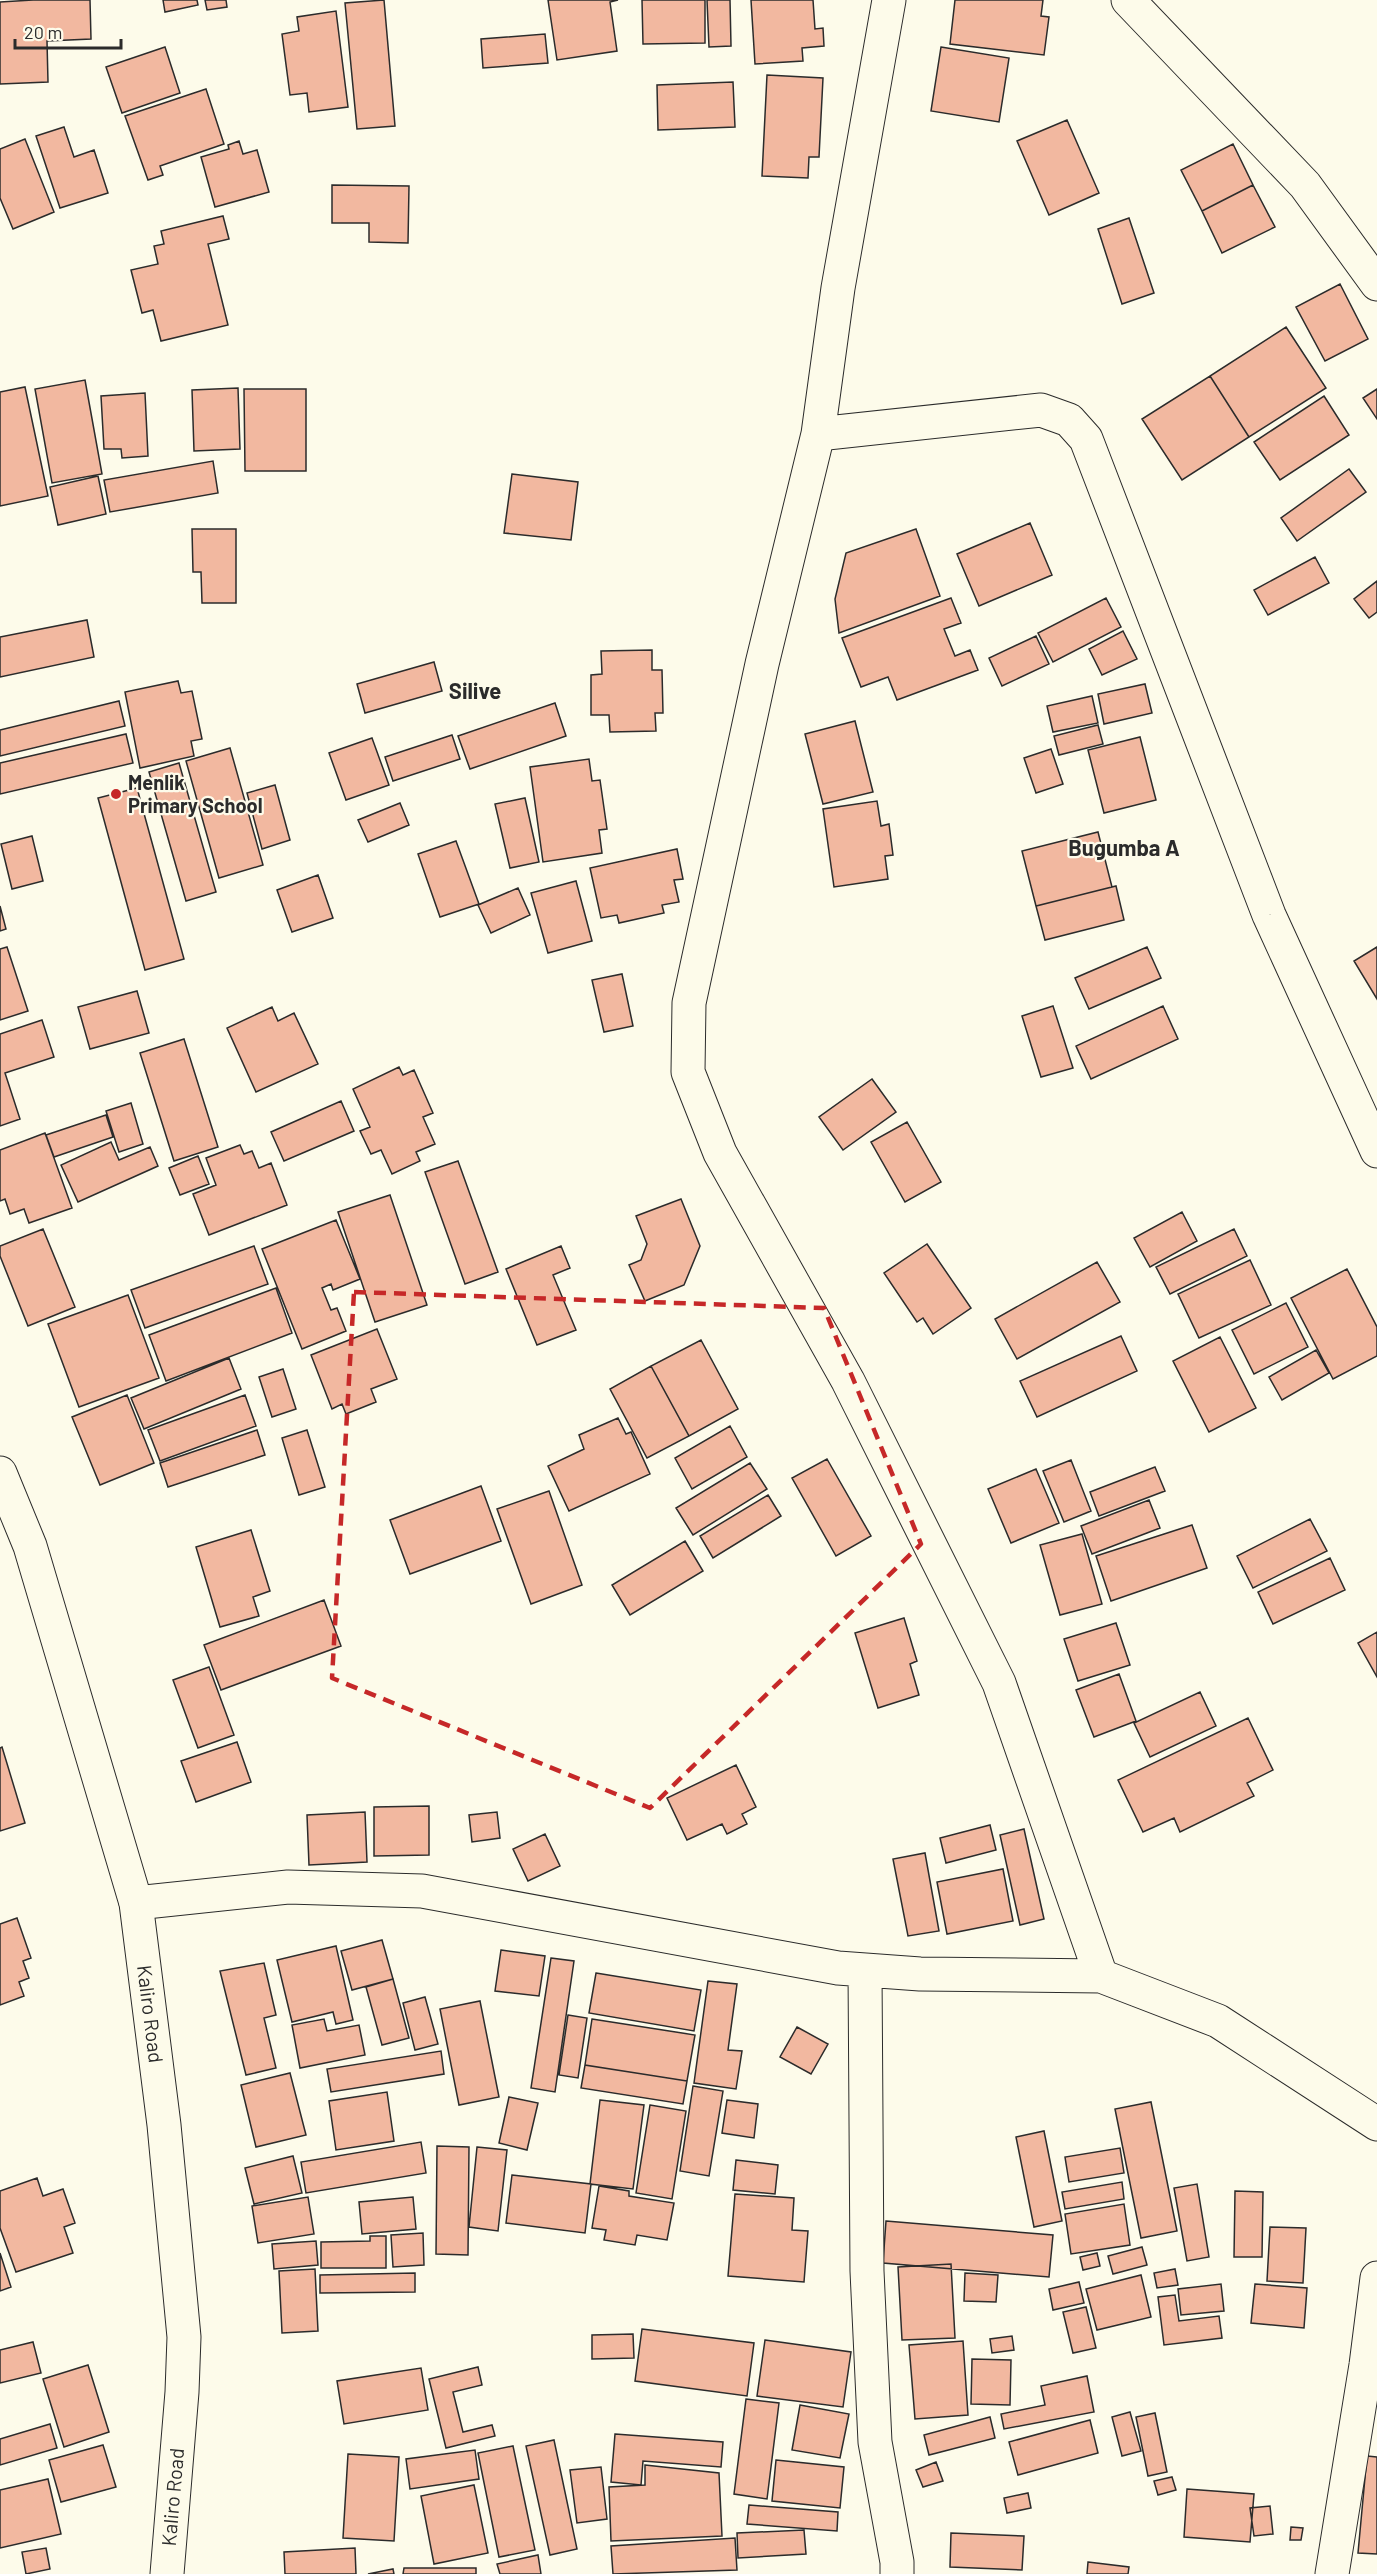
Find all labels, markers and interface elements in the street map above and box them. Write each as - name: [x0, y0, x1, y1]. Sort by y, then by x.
- scale bar: [15, 12, 122, 50]
- text: 20 m: [24, 21, 62, 43]
- district label: Silive: [449, 677, 501, 703]
- place label: Menlik Primary School: [128, 770, 263, 817]
- marker: Menlik Primary School: [109, 787, 123, 801]
- district label: Bugumba A: [1068, 834, 1180, 860]
- street label: Kaliro Road: [133, 1964, 169, 2064]
- street label: Kaliro Road: [156, 2447, 188, 2547]

